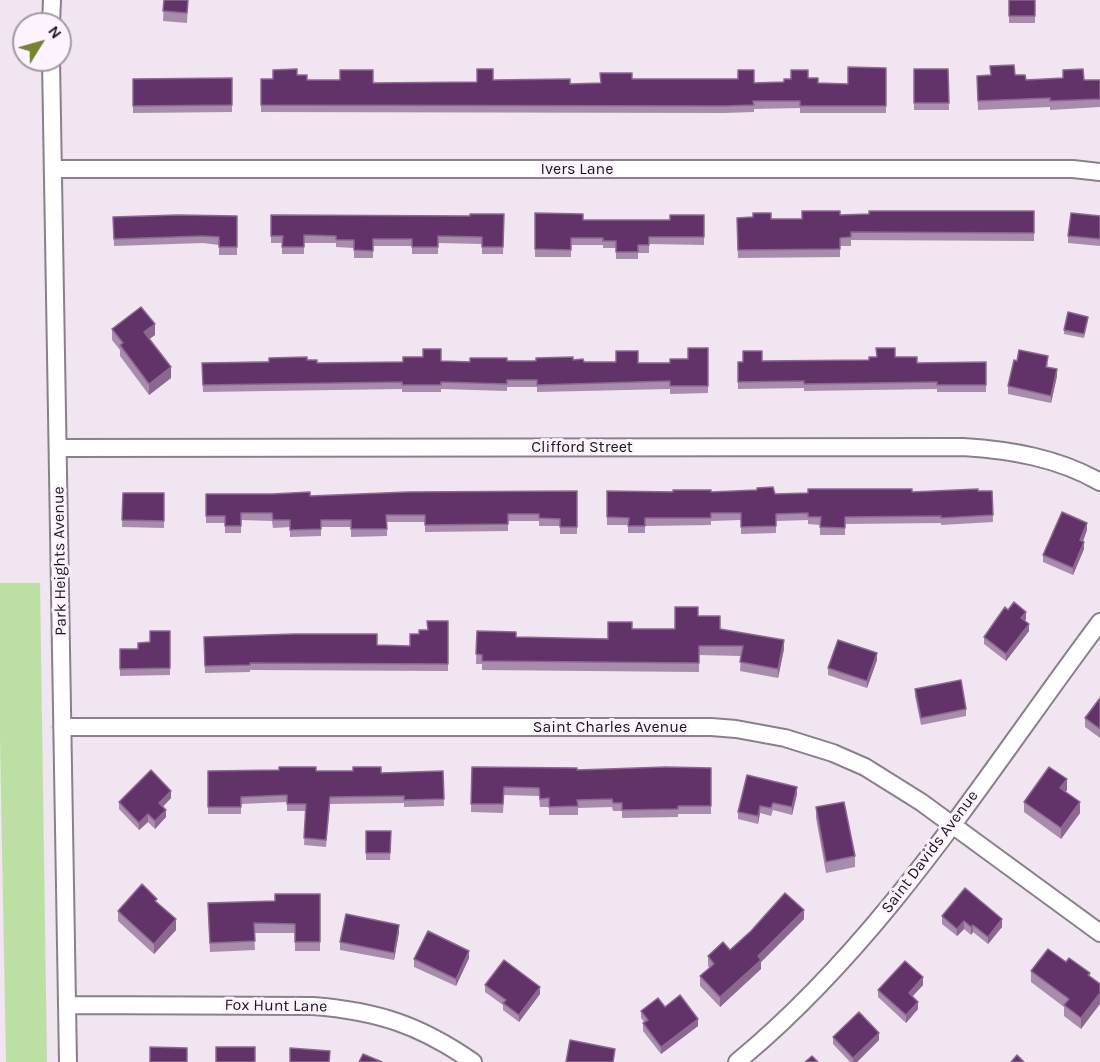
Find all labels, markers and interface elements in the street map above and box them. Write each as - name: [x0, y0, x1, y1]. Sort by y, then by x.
- north arrow: [12, 12, 72, 72]
- text: N: [44, 22, 66, 42]
- street label: Ivers Lane: [541, 159, 613, 179]
- street label: Clifford Street: [531, 437, 633, 457]
- street label: Park Heights Avenue: [49, 486, 71, 636]
- street label: Saint Charles Avenue: [533, 717, 687, 737]
- street label: Saint Davids Avenue: [877, 787, 983, 917]
- street label: Fox Hunt Lane: [225, 996, 327, 1016]

